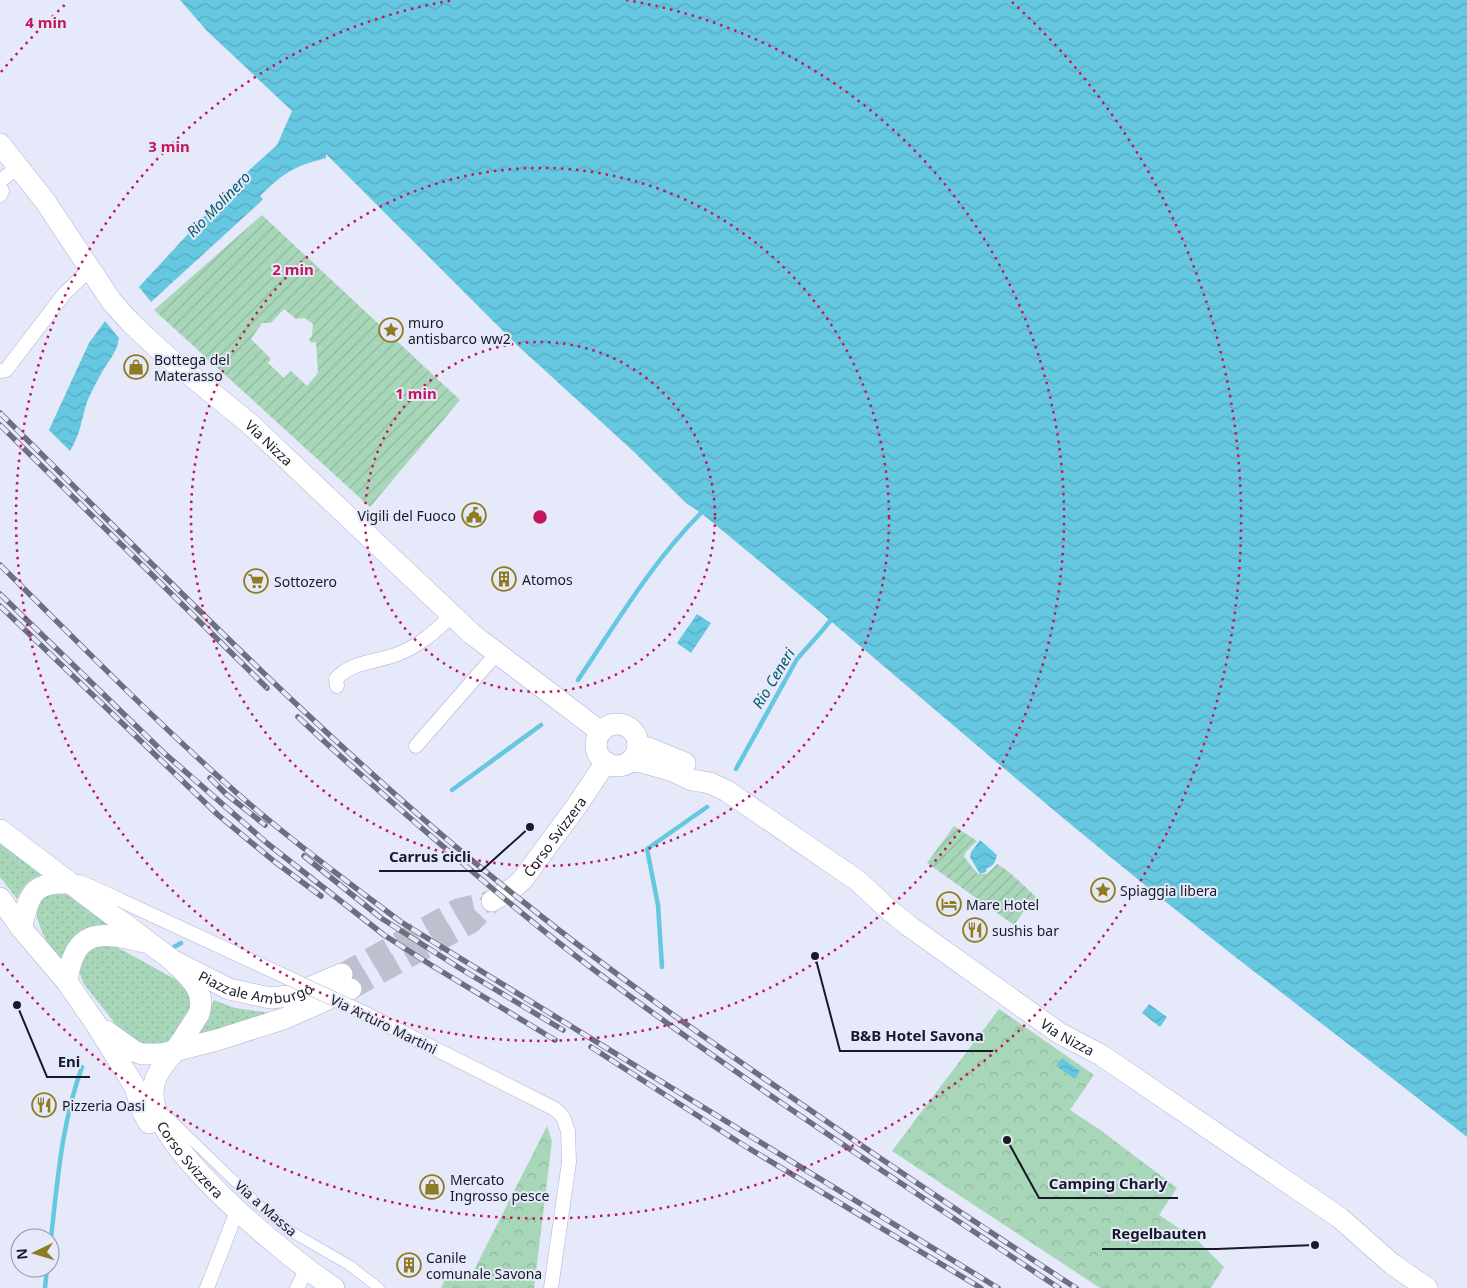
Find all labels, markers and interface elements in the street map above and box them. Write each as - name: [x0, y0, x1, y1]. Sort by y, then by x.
- text: 4 min: [25, 12, 67, 32]
- text: 3 min: [148, 136, 190, 156]
- water label: Rio Molinero: [182, 167, 254, 241]
- text: 2 min: [272, 259, 314, 279]
- place label: muro antisbarco ww2: [408, 313, 511, 348]
- place icon: muro antisbarco ww2: [378, 317, 404, 343]
- place label: Bottega del Materasso: [154, 350, 230, 385]
- shop icon: Bottega del Materasso: [123, 354, 149, 380]
- text: 1 min: [395, 383, 437, 403]
- street label: Via Nizza: [241, 415, 297, 469]
- public building icon: Vigili del Fuoco: [461, 502, 487, 528]
- place label: Vigili del Fuoco: [358, 506, 456, 525]
- centre of rings: [531, 508, 549, 526]
- building icon: Atomos: [491, 566, 517, 592]
- supermarket icon: Sottozero: [243, 568, 269, 594]
- place label: Atomos: [522, 570, 573, 589]
- place label: Sottozero: [274, 572, 337, 591]
- water label: Rio Ceneri: [747, 643, 799, 712]
- street label: Corso Svizzera: [519, 793, 590, 880]
- callout: Carrus cicli: [379, 841, 481, 871]
- text: Carrus cicli: [389, 846, 471, 866]
- place icon: Spiaggia libera: [1090, 877, 1116, 903]
- place label: Spiaggia libera: [1120, 881, 1217, 900]
- hotel icon: Mare Hotel: [936, 891, 962, 917]
- place label: Mare Hotel: [966, 895, 1039, 914]
- restaurant icon: sushis bar: [962, 917, 988, 943]
- place label: sushis bar: [992, 921, 1059, 940]
- street label: Piazzale Amburgo: [196, 966, 315, 1008]
- street label: Via Arturo Martini: [327, 990, 441, 1058]
- street label: Via Nizza: [1037, 1014, 1098, 1059]
- callout: B&B Hotel Savona: [840, 1021, 993, 1051]
- text: B&B Hotel Savona: [850, 1025, 984, 1045]
- callout: Eni: [47, 1047, 90, 1077]
- text: Eni: [58, 1051, 80, 1071]
- restaurant icon: Pizzeria Oasi: [31, 1092, 57, 1118]
- place label: Pizzeria Oasi: [62, 1096, 145, 1115]
- street label: Corso Svizzera: [153, 1117, 228, 1202]
- callout: Camping Charly: [1039, 1168, 1178, 1198]
- place label: Mercato Ingrosso pesce: [450, 1170, 549, 1205]
- text: Camping Charly: [1049, 1173, 1168, 1193]
- shop icon: Mercato Ingrosso pesce: [419, 1174, 445, 1200]
- street label: Via a Massa: [231, 1176, 301, 1240]
- callout: Regelbauten: [1102, 1219, 1217, 1249]
- text: Regelbauten: [1111, 1223, 1207, 1243]
- north arrow: [10, 1228, 60, 1278]
- text: N: [12, 1248, 32, 1261]
- place label: Canile comunale Savona: [426, 1248, 542, 1283]
- building icon: Canile comunale Savona: [396, 1252, 422, 1278]

